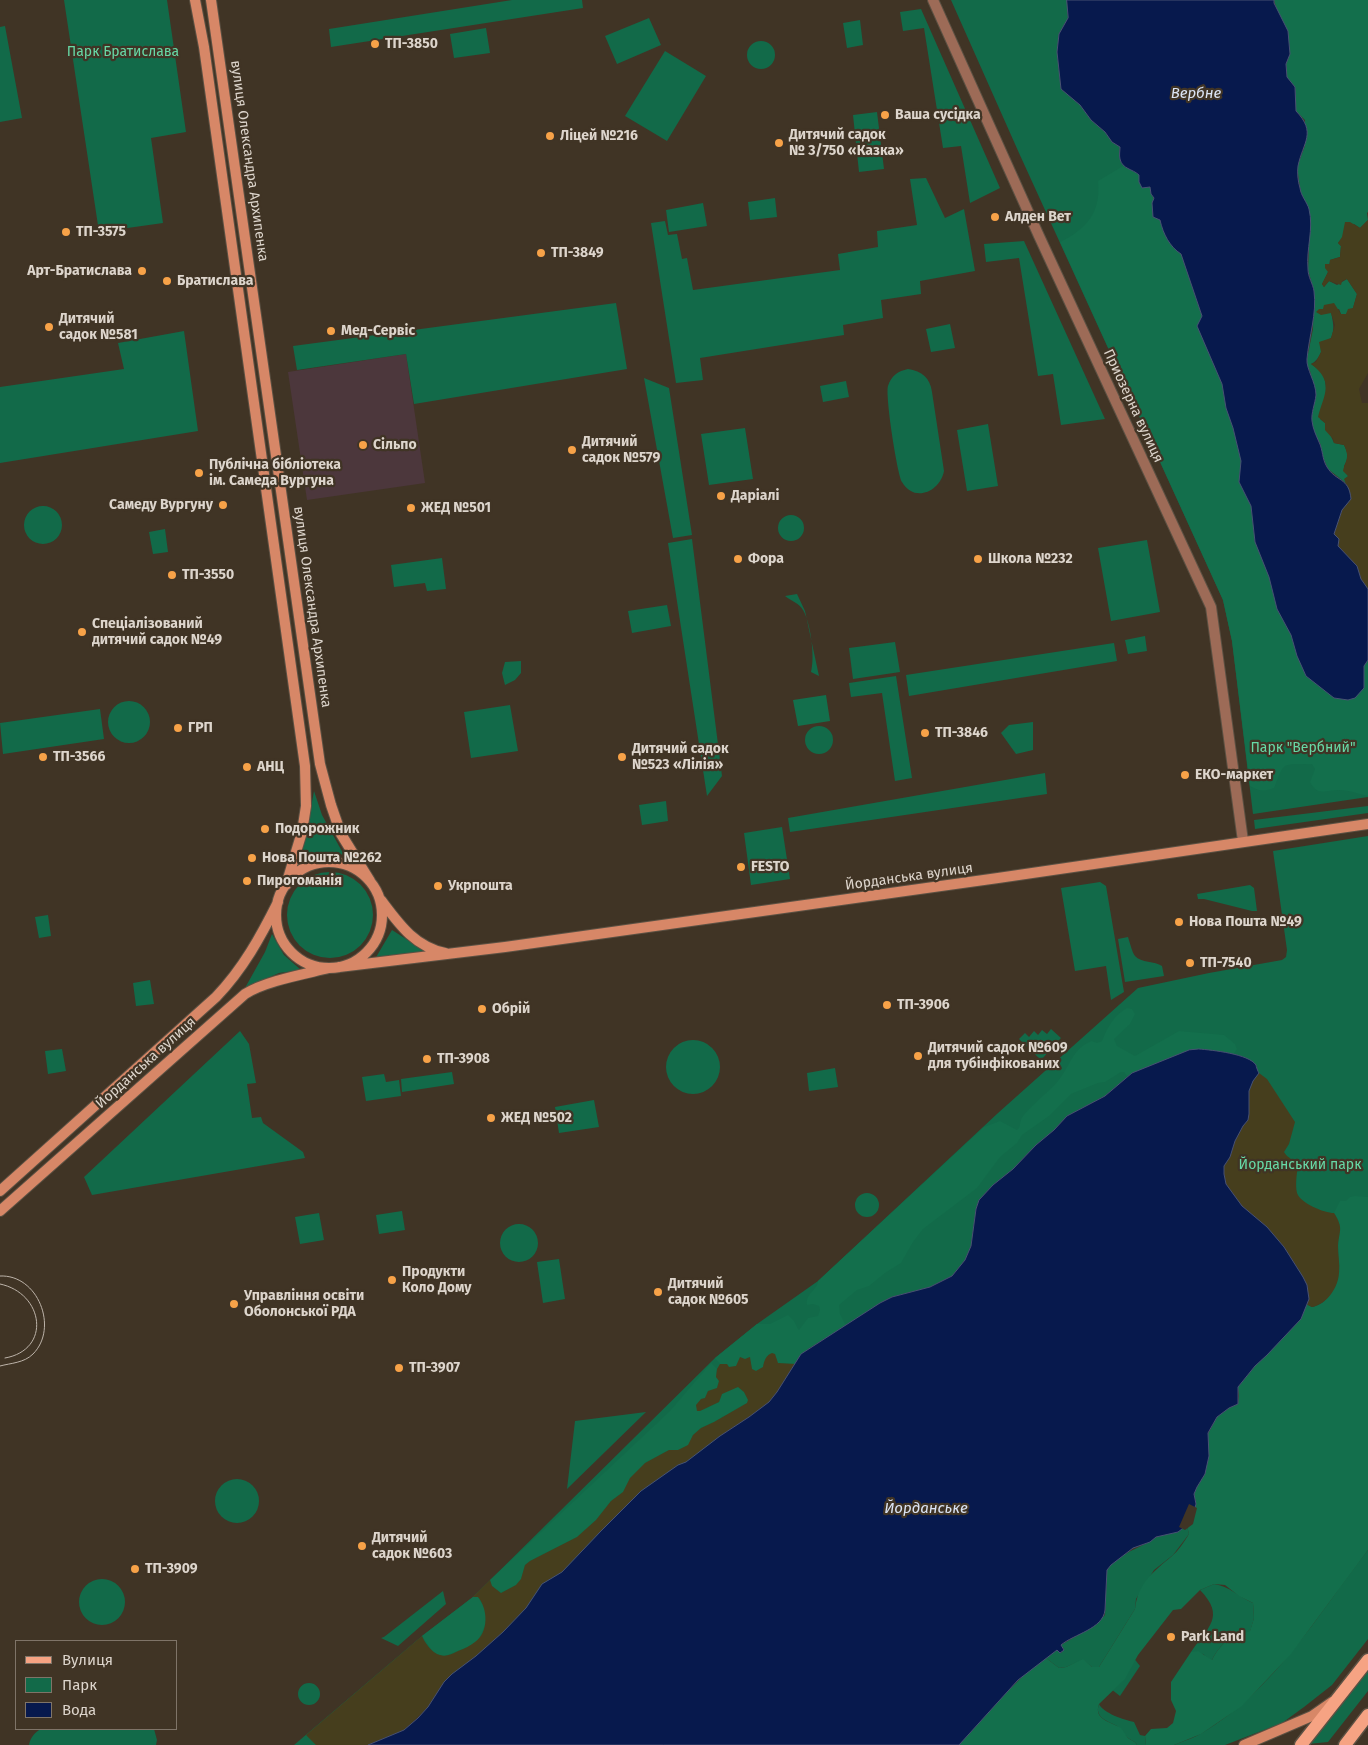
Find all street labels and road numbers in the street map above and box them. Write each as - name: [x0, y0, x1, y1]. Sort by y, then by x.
- street label: вулиця Олександра Архипенка: [227, 59, 271, 263]
- street label: Приозерна вулиця: [1099, 347, 1167, 465]
- street label: вулиця Олександра Архипенка: [290, 505, 334, 709]
- street label: Йорданська вулиця: [844, 860, 974, 894]
- street label: Йорданська вулиця: [93, 1014, 199, 1112]

